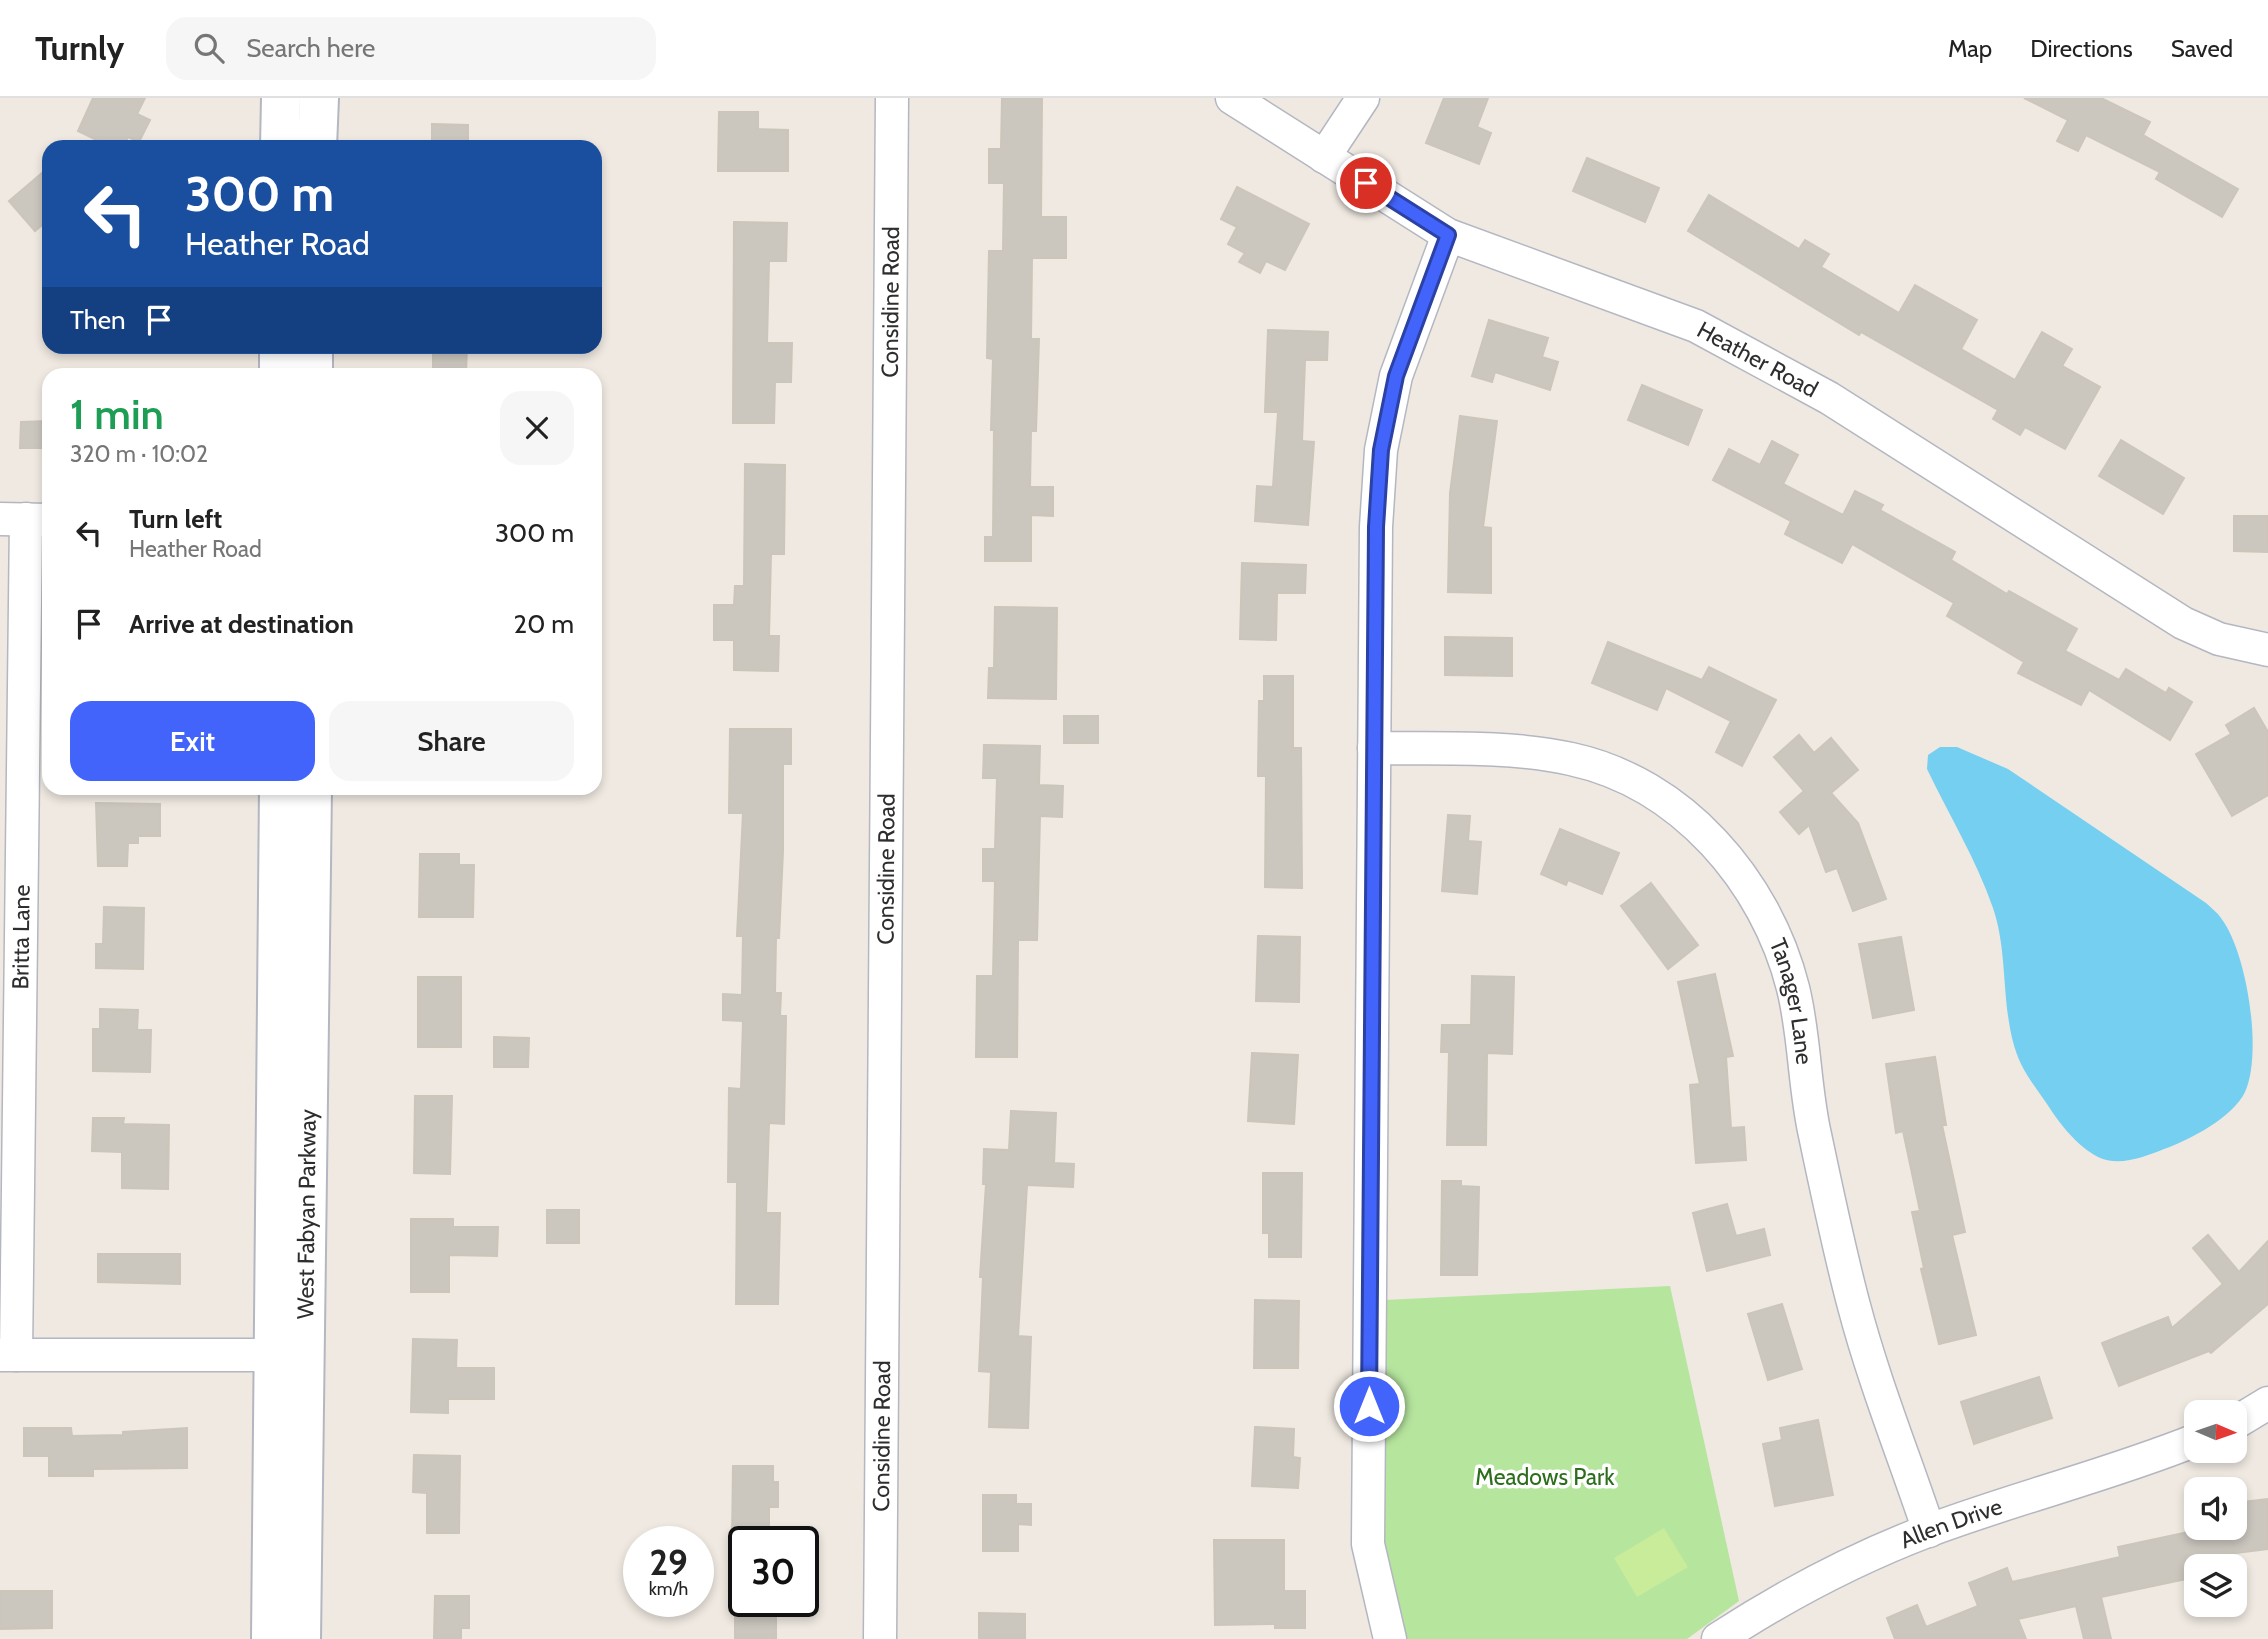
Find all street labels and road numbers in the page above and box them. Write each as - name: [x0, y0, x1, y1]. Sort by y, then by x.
- street label: Considine Road: [876, 226, 905, 378]
- street label: Heather Road: [1692, 315, 1823, 403]
- street label: Considine Road: [871, 793, 901, 945]
- street label: Britta Lane: [6, 884, 36, 990]
- street label: Tanager Lane: [1764, 934, 1819, 1066]
- street label: West Fabyan Parkway: [291, 1108, 322, 1319]
- street label: Considine Road: [867, 1360, 896, 1512]
- street label: Allen Drive: [1896, 1492, 2006, 1554]

